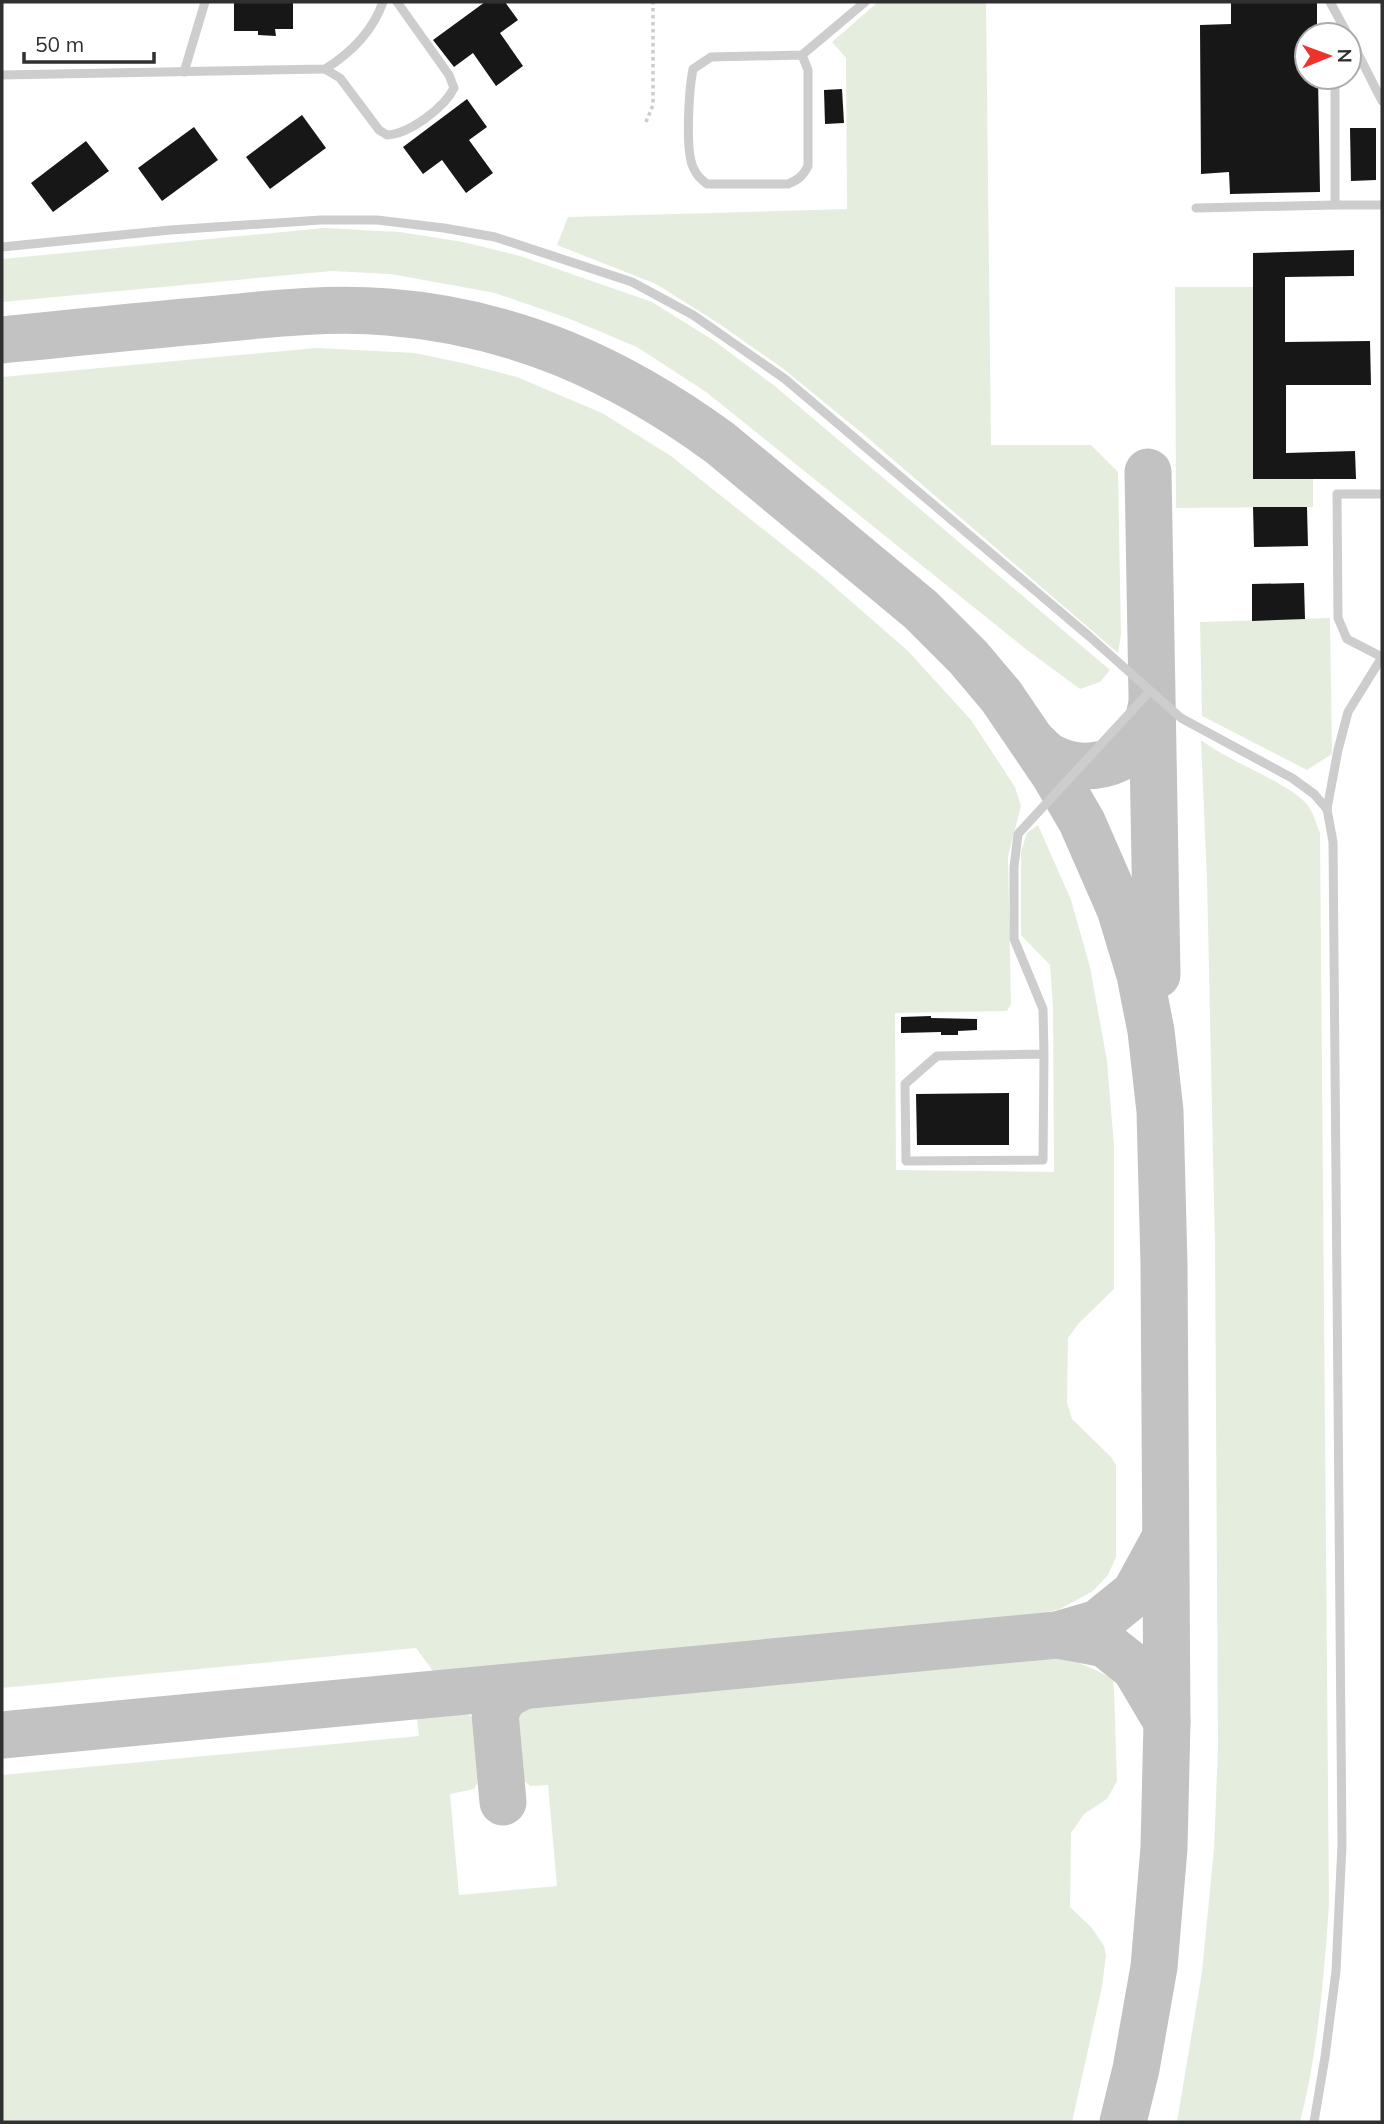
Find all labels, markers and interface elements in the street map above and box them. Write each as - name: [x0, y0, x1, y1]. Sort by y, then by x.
- scale bar: [24, 21, 154, 65]
- north arrow: [1293, 21, 1363, 91]
- text: 50 m: [35, 31, 84, 57]
- text: N: [1333, 48, 1357, 63]

